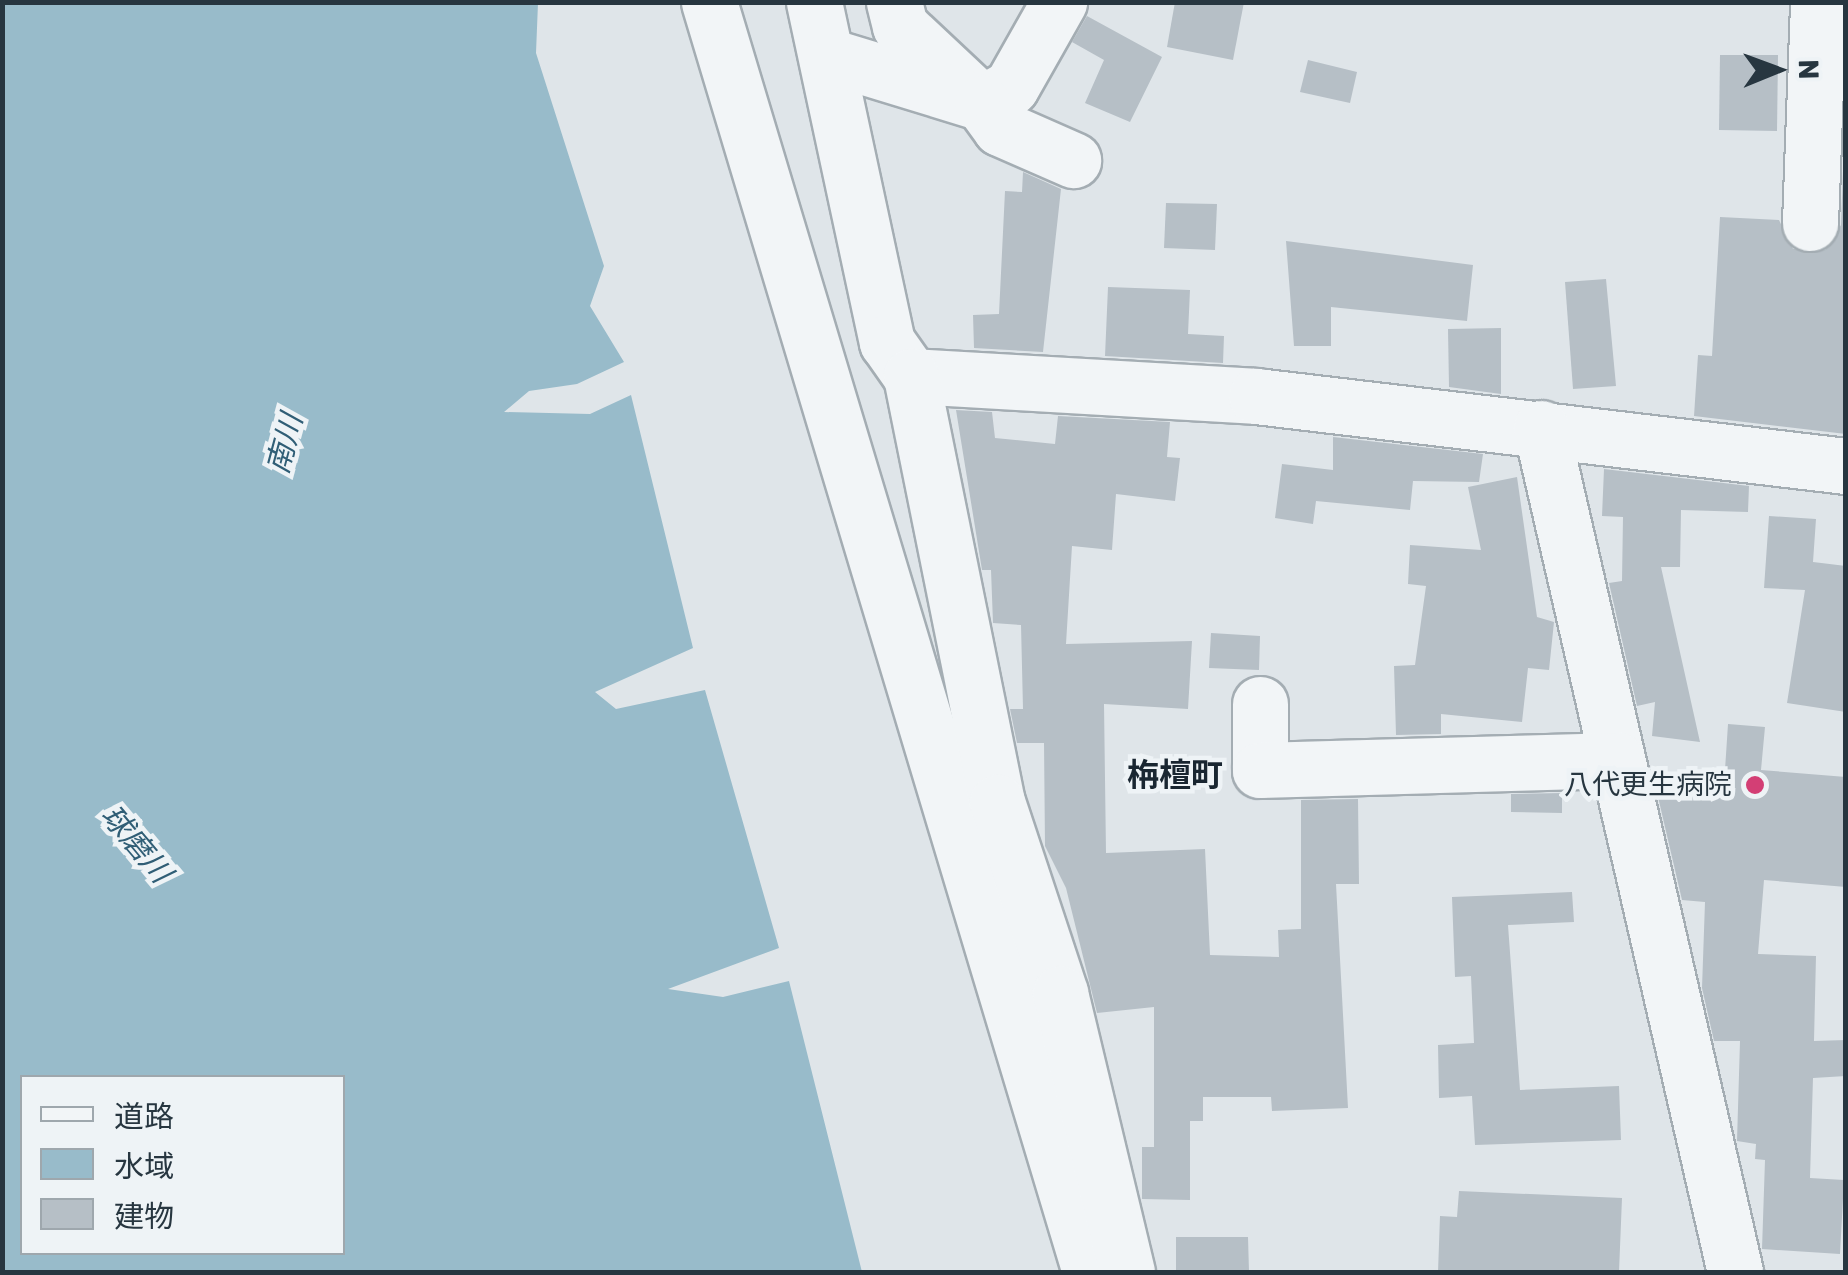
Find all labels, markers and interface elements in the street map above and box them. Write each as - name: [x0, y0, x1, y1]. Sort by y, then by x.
- north arrow: [1728, 20, 1828, 120]
- text: N: [1792, 59, 1825, 80]
- water label: 南川: [260, 410, 310, 478]
- district label: 栴檀町: [1127, 756, 1223, 794]
- place label: 八代更生病院: [1564, 768, 1732, 802]
- marker: 八代更生病院: [1742, 772, 1768, 798]
- water label: 球磨川: [93, 798, 179, 890]
- legend: [20, 1075, 345, 1255]
- text: 道路: [114, 1099, 174, 1135]
- text: 水域: [114, 1149, 174, 1185]
- text: 建物: [114, 1199, 174, 1235]

